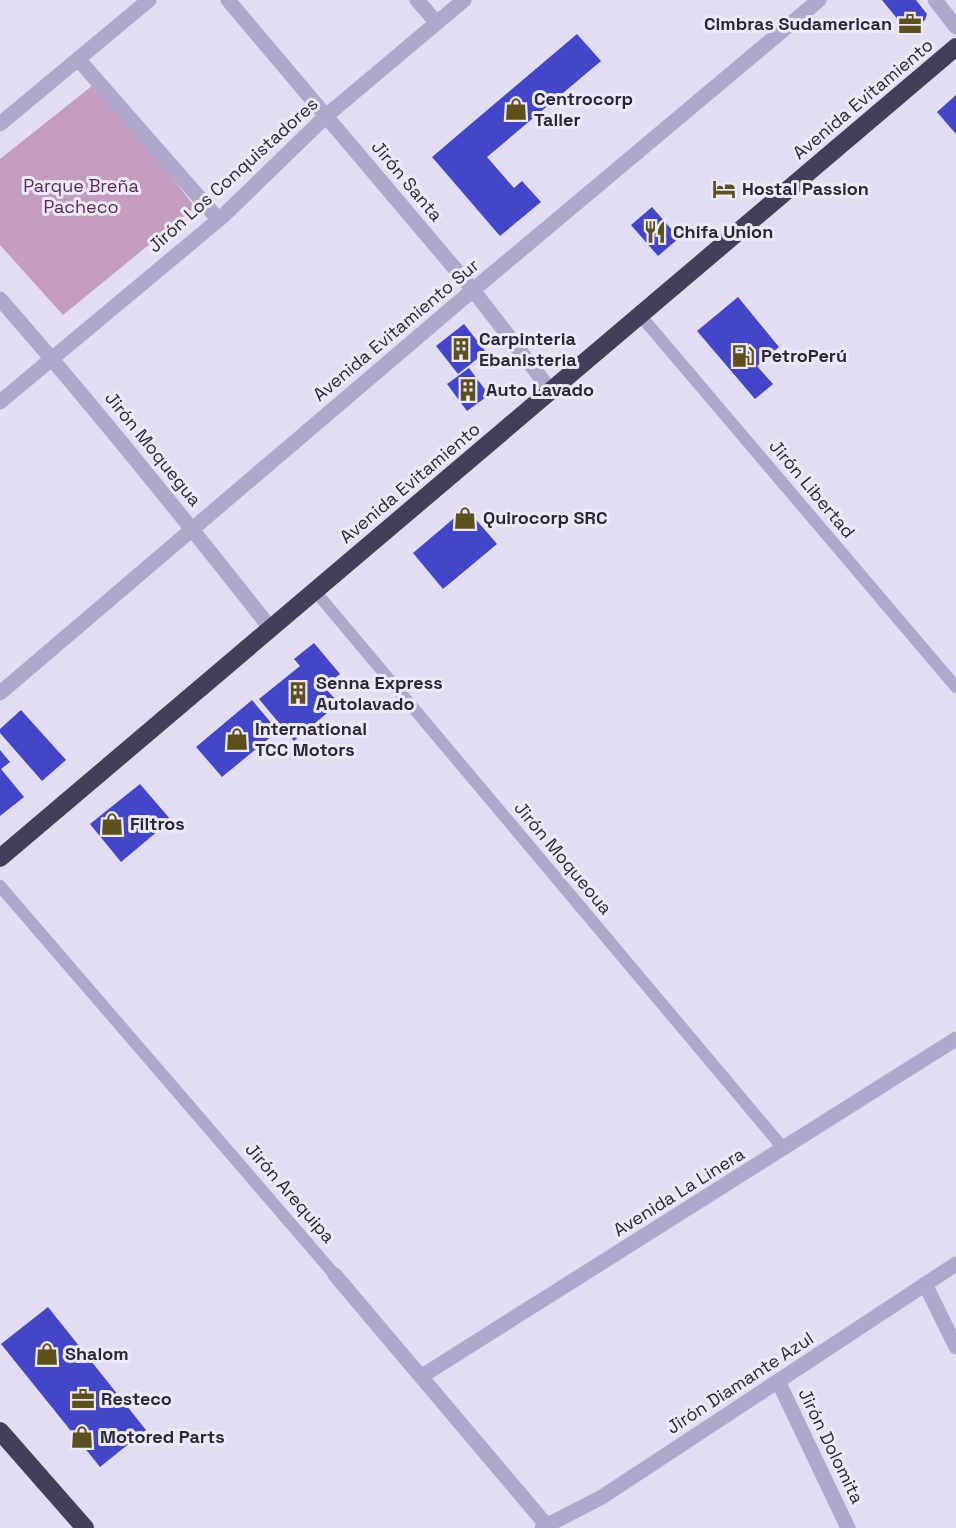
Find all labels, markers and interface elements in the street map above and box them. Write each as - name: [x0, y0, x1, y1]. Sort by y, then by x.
- office icon: Cimbras Sudamerican: [897, 11, 923, 37]
- place label: Cimbras Sudamerican: [704, 12, 892, 35]
- street label: Avenida Evitamiento: [788, 33, 938, 164]
- place label: Centrocorp Taller: [534, 87, 633, 131]
- street label: Jirón Los Conquistadores: [143, 92, 322, 257]
- shop icon: Centrocorp Taller: [503, 96, 529, 122]
- street label: Jirón Santa: [367, 135, 448, 226]
- park label: Parque Breña Pacheco: [23, 174, 139, 218]
- hotel icon: Hostal Passion: [711, 176, 737, 202]
- place label: Hostal Passion: [742, 177, 869, 200]
- restaurant icon: Chifa Union: [642, 219, 668, 245]
- place label: Chifa Union: [673, 220, 773, 243]
- street label: Avenida Evitamiento Sur: [308, 253, 484, 406]
- place label: Carpinteria Ebanisteria: [479, 327, 577, 371]
- building icon: Carpinteria Ebanisteria: [448, 336, 474, 362]
- fuel station icon: PetroPerú: [730, 343, 756, 369]
- place label: PetroPerú: [761, 344, 847, 367]
- building icon: Auto Lavado: [455, 377, 481, 403]
- place label: Auto Lavado: [486, 378, 594, 401]
- street label: Jirón Moquegua: [100, 387, 207, 511]
- street label: Avenida Evitamiento: [335, 417, 485, 548]
- street label: Jirón Libertad: [765, 435, 860, 543]
- shop icon: Quirocorp SRC: [452, 505, 478, 531]
- place label: Quirocorp SRC: [483, 506, 608, 529]
- place label: Senna Express Autolavado: [316, 671, 443, 715]
- building icon: Senna Express Autolavado: [285, 680, 311, 706]
- place label: International TCC Motors: [255, 717, 367, 761]
- shop icon: International TCC Motors: [224, 726, 250, 752]
- street label: Jirón Moqueoua: [509, 796, 617, 919]
- shop icon: Filtros: [99, 811, 125, 837]
- place label: Filtros: [130, 812, 185, 835]
- street label: Jirón Arequipa: [241, 1138, 340, 1248]
- street label: Avenida La Linera: [609, 1142, 749, 1241]
- street label: Jirón Diamante Azul: [662, 1326, 818, 1439]
- shop icon: Shalom: [34, 1341, 60, 1367]
- place label: Shalom: [65, 1342, 129, 1365]
- street label: Jirón Dolomita: [794, 1384, 869, 1507]
- office icon: Resteco: [70, 1386, 96, 1412]
- place label: Resteco: [101, 1387, 172, 1410]
- shop icon: Motored Parts: [69, 1424, 95, 1450]
- place label: Motored Parts: [100, 1425, 225, 1448]

